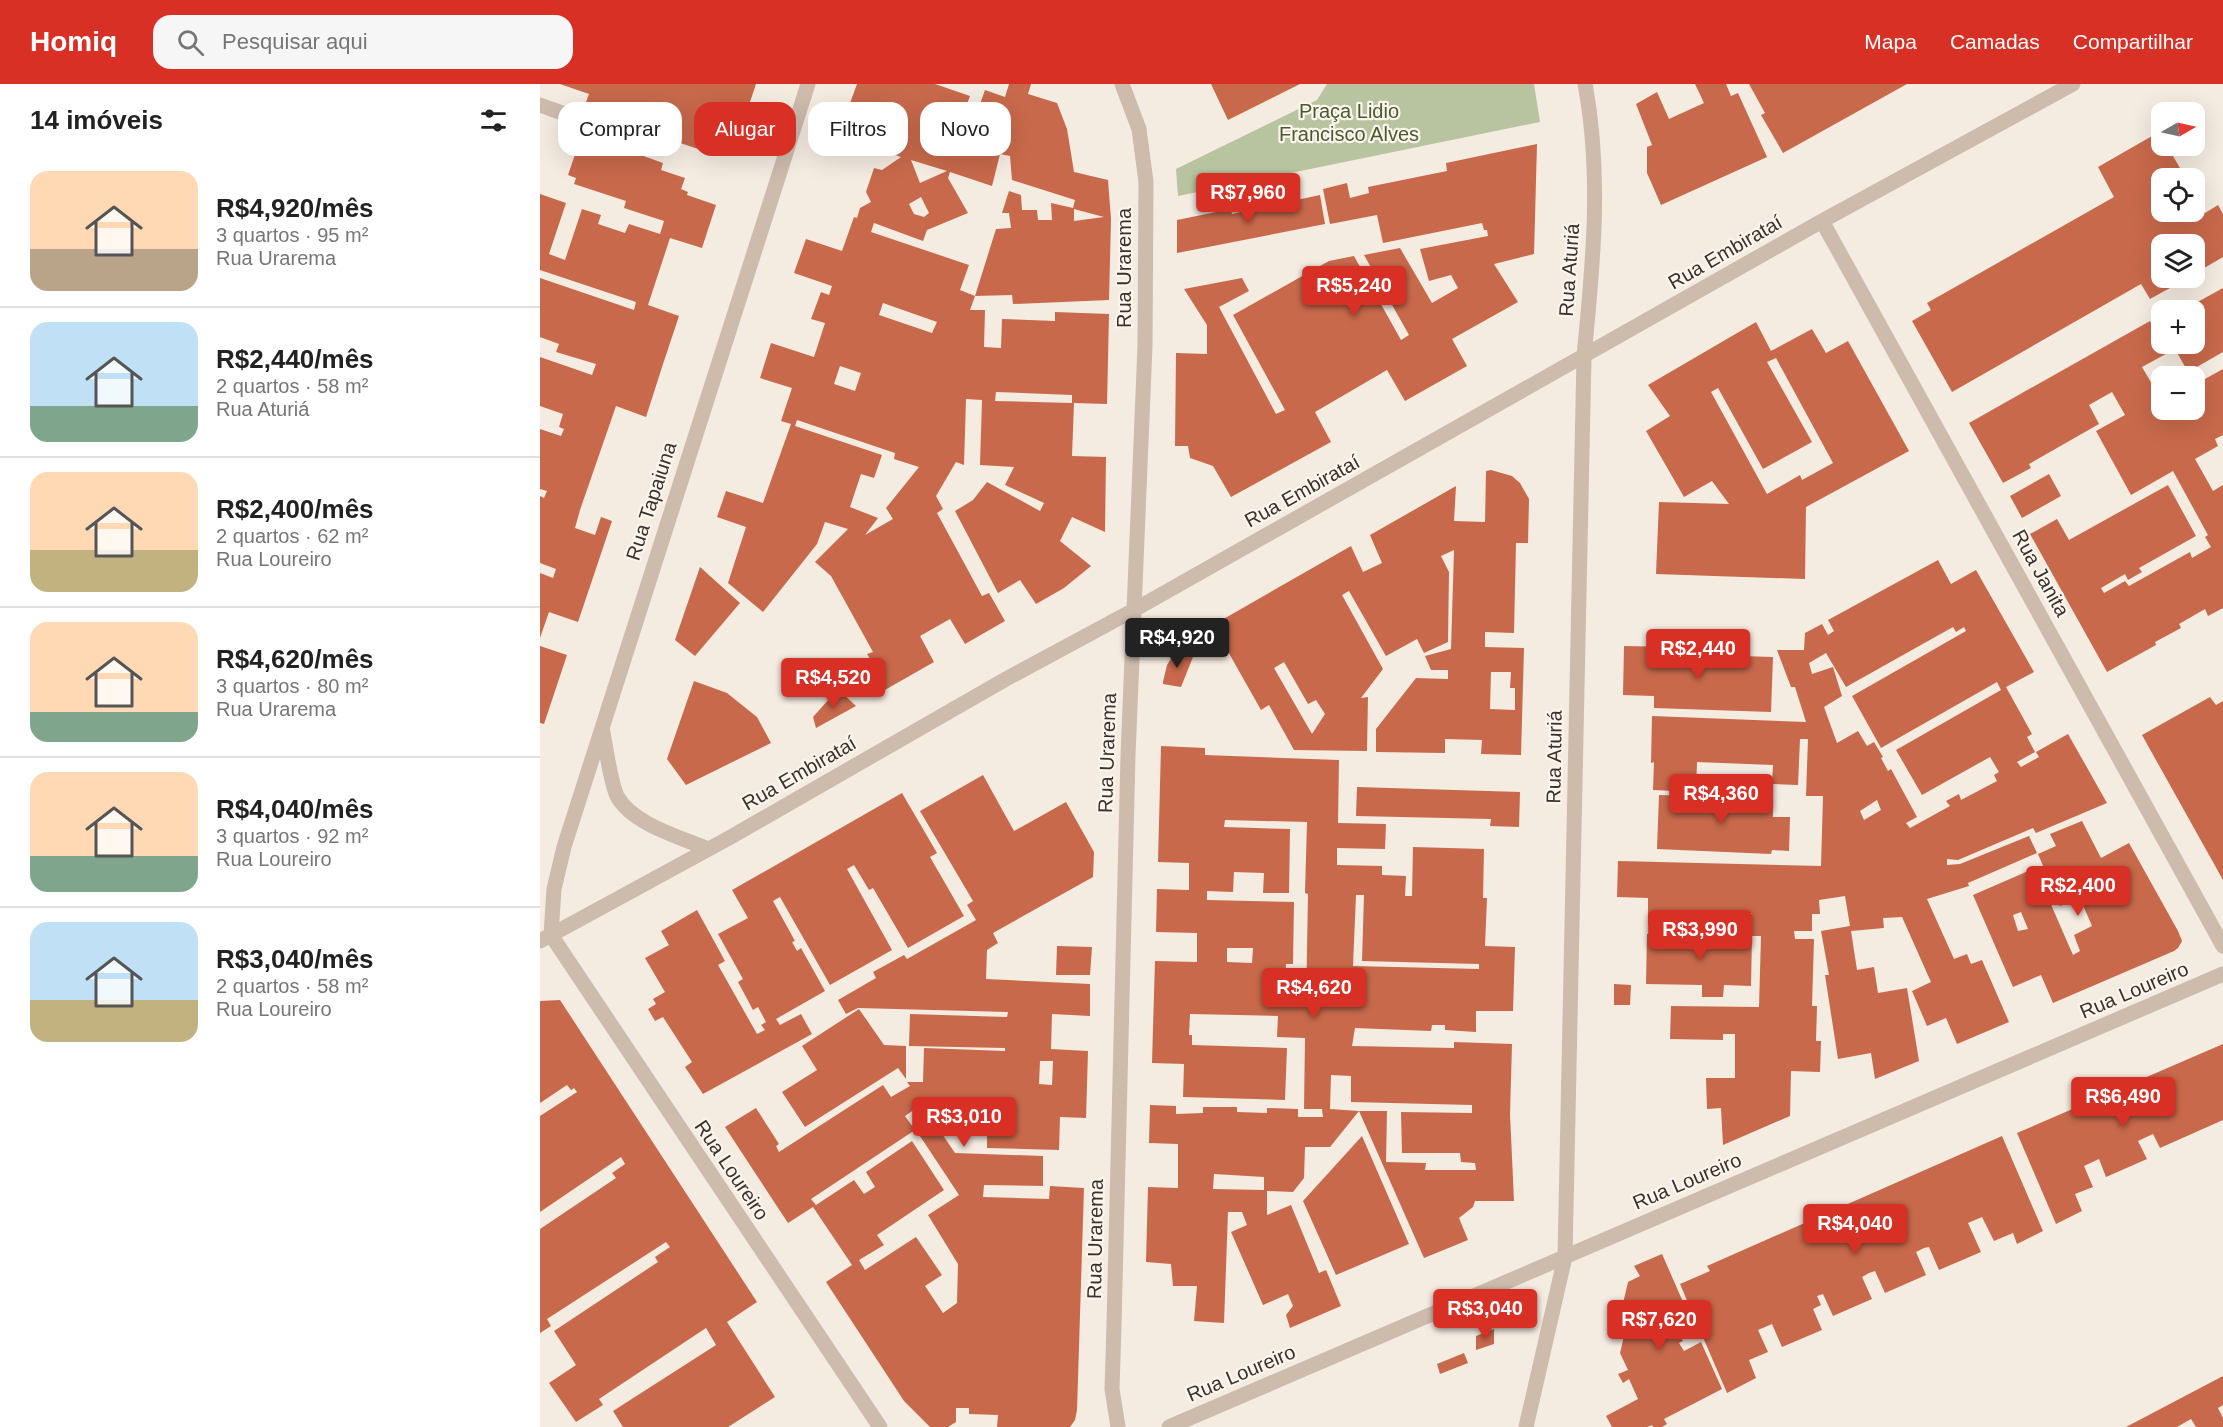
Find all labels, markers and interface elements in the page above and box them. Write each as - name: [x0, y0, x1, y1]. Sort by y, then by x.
- search box: [153, 15, 573, 69]
- text: Homiq: [30, 26, 117, 57]
- icon: search: [174, 26, 207, 59]
- text: Pesquisar aqui: [222, 29, 368, 54]
- text: Mapa: [1864, 30, 1917, 53]
- text: Camadas: [1950, 30, 2040, 53]
- text: Compartilhar: [2073, 30, 2193, 53]
- park label: Praça Lidio Francisco Alves: [1279, 100, 1419, 145]
- chip: Comprar: [558, 102, 682, 156]
- chip: Alugar: [694, 102, 796, 156]
- chip: Filtros: [808, 102, 908, 156]
- chip: Novo: [920, 102, 1011, 156]
- north arrow: [2151, 102, 2205, 156]
- map controls: [2151, 102, 2205, 420]
- icon: filters: [477, 104, 510, 137]
- text: 14 imóveis: [30, 105, 163, 135]
- button: locate: [2151, 168, 2205, 222]
- pin: R$7,960: [1193, 173, 1303, 224]
- text: R$7,960: [1210, 181, 1286, 203]
- text: R$4,920/mês: [216, 193, 374, 223]
- icon: home: [78, 195, 150, 267]
- street label: Rua Urarema: [1113, 207, 1135, 328]
- street label: Rua Embirataí: [1664, 210, 1786, 293]
- street label: Rua Aturiá: [1555, 222, 1583, 317]
- text: 3 quartos · 95 m²: [216, 224, 368, 246]
- button: layers: [2151, 234, 2205, 288]
- text: Rua Urarema: [216, 247, 336, 269]
- pin: R$5,240: [1299, 266, 1409, 317]
- text: R$5,240: [1316, 274, 1392, 296]
- button: +: [2151, 300, 2205, 354]
- text: R$2,440/mês: [216, 344, 374, 374]
- icon: home: [78, 346, 150, 418]
- button: −: [2151, 366, 2205, 420]
- text: 2 quartos · 58 m²: [216, 375, 368, 397]
- text: Rua Aturiá: [216, 398, 309, 420]
- street label: Rua Tapaiuna: [622, 438, 681, 563]
- street label: Rua Embirataí: [1241, 450, 1364, 532]
- text: R$2,400/mês: [216, 494, 374, 524]
- icon: home: [78, 496, 150, 568]
- text: 2 quartos · 62 m²: [216, 525, 368, 547]
- street label: Rua Janita: [2008, 526, 2074, 621]
- text: Rua Loureiro: [216, 548, 332, 570]
- pin: R$4,920: [1122, 618, 1232, 669]
- text: R$4,920: [1139, 626, 1215, 648]
- pin: R$2,440: [1643, 629, 1753, 680]
- text: R$2,440: [1660, 637, 1736, 659]
- text: R$4,620/mês: [216, 644, 374, 674]
- icon: home: [78, 646, 150, 718]
- pin: R$4,520: [778, 658, 888, 709]
- text: R$4,520: [795, 666, 871, 688]
- text: 3 quartos · 80 m²: [216, 675, 368, 697]
- street label: Rua Urarema: [1094, 692, 1120, 813]
- text: Rua Urarema: [216, 698, 336, 720]
- street label: Rua Aturiá: [1542, 709, 1566, 804]
- street label: Rua Embirataí: [738, 731, 860, 814]
- pin: R$4,360: [1666, 774, 1776, 825]
- text: R$4,360: [1683, 782, 1759, 804]
- text: R$4,040/mês: [216, 794, 374, 824]
- icon: home: [78, 796, 150, 868]
- text: 3 quartos · 92 m²: [216, 825, 368, 847]
- text: Rua Loureiro: [216, 848, 332, 870]
- pin: R$2,400: [2023, 866, 2133, 917]
- text: R$2,400: [2040, 874, 2116, 896]
- pin: R$3,990: [1645, 910, 1755, 961]
- text: R$3,990: [1662, 918, 1738, 940]
- text: R$3,040/mês: [216, 944, 374, 974]
- icon: home: [78, 946, 150, 1018]
- street label: Rua Loureiro: [2076, 957, 2192, 1023]
- pin: R$4,620: [1259, 968, 1369, 1019]
- text: 2 quartos · 58 m²: [216, 975, 368, 997]
- text: R$4,620: [1276, 976, 1352, 998]
- text: Rua Loureiro: [216, 998, 332, 1020]
- pin: R$6,490: [2068, 1077, 2178, 1128]
- text: R$6,490: [2085, 1085, 2161, 1107]
- pin: R$3,010: [909, 1097, 1019, 1148]
- text: R$3,010: [926, 1105, 1002, 1127]
- street label: Rua Loureiro: [691, 1116, 773, 1224]
- street label: Rua Loureiro: [1629, 1148, 1745, 1214]
- street label: Rua Urarema: [1083, 1178, 1107, 1299]
- pin: R$4,040: [1800, 1204, 1910, 1255]
- text: R$4,040: [1817, 1212, 1893, 1234]
- pin: R$3,040: [1430, 1289, 1540, 1340]
- text: R$3,040: [1447, 1297, 1523, 1319]
- pin: R$7,620: [1604, 1300, 1714, 1351]
- text: R$7,620: [1621, 1308, 1697, 1330]
- street label: Rua Loureiro: [1183, 1340, 1299, 1406]

